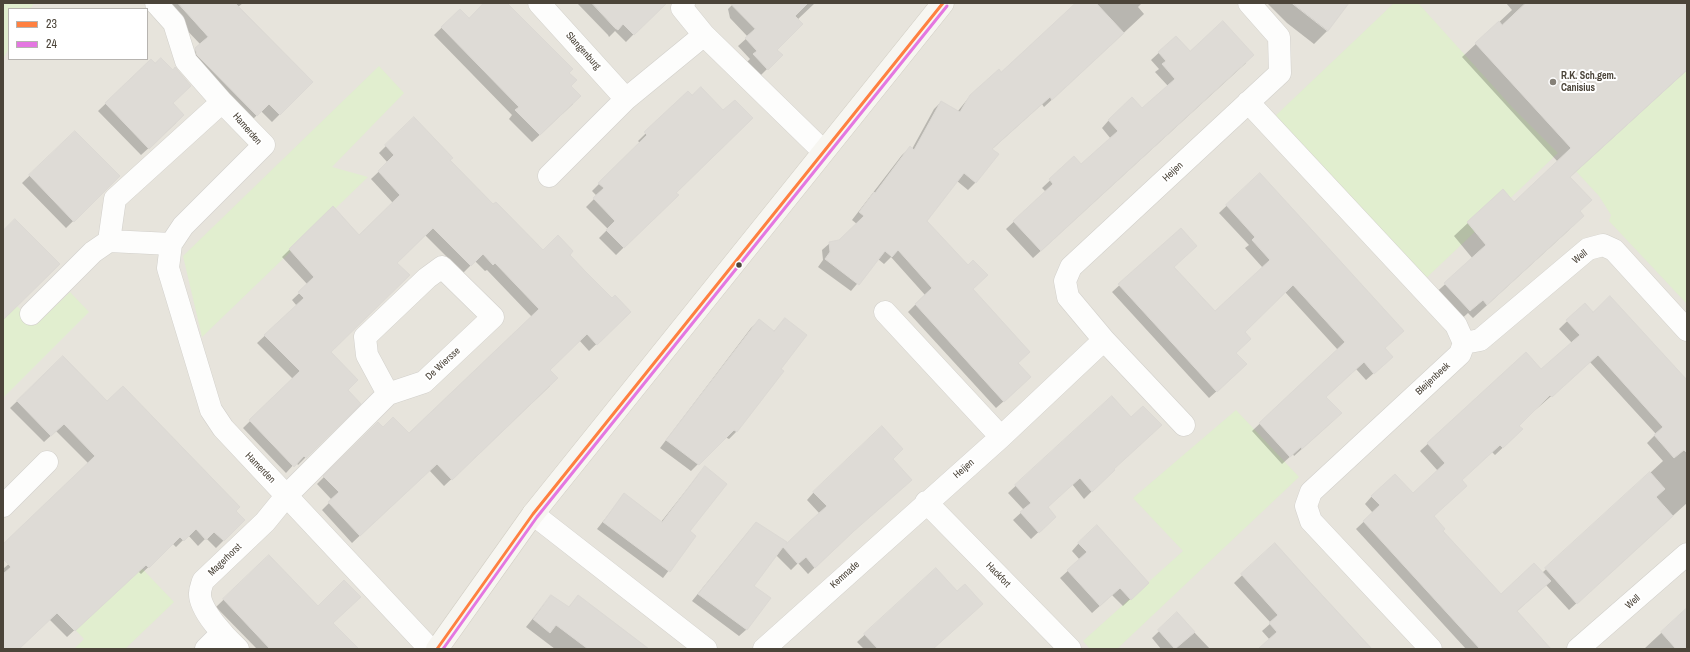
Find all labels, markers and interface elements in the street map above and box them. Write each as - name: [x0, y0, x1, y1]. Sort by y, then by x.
- legend: [8, 8, 148, 60]
- text: 23: [46, 16, 57, 32]
- street label: Slangenburg: [563, 30, 603, 72]
- text: 24: [46, 36, 57, 52]
- place label: R.K. Sch.gem. Canisius: [1561, 70, 1616, 94]
- marker: R.K. Sch.gem. Canisius: [1548, 77, 1558, 87]
- street label: Hamerden: [230, 111, 264, 147]
- street label: Heijen: [1160, 160, 1186, 184]
- street label: Well: [1570, 247, 1590, 267]
- unlabelled marker: [734, 260, 744, 270]
- street label: De Wiersse: [423, 345, 463, 383]
- street label: Bleijenbeek: [1413, 360, 1453, 398]
- street label: Hamerden: [242, 450, 278, 486]
- street label: Heijen: [951, 457, 977, 481]
- street label: Magerhorst: [206, 541, 244, 579]
- street label: Kemnade: [828, 559, 862, 591]
- street label: Hackfort: [983, 560, 1013, 590]
- street label: Well: [1623, 592, 1643, 612]

